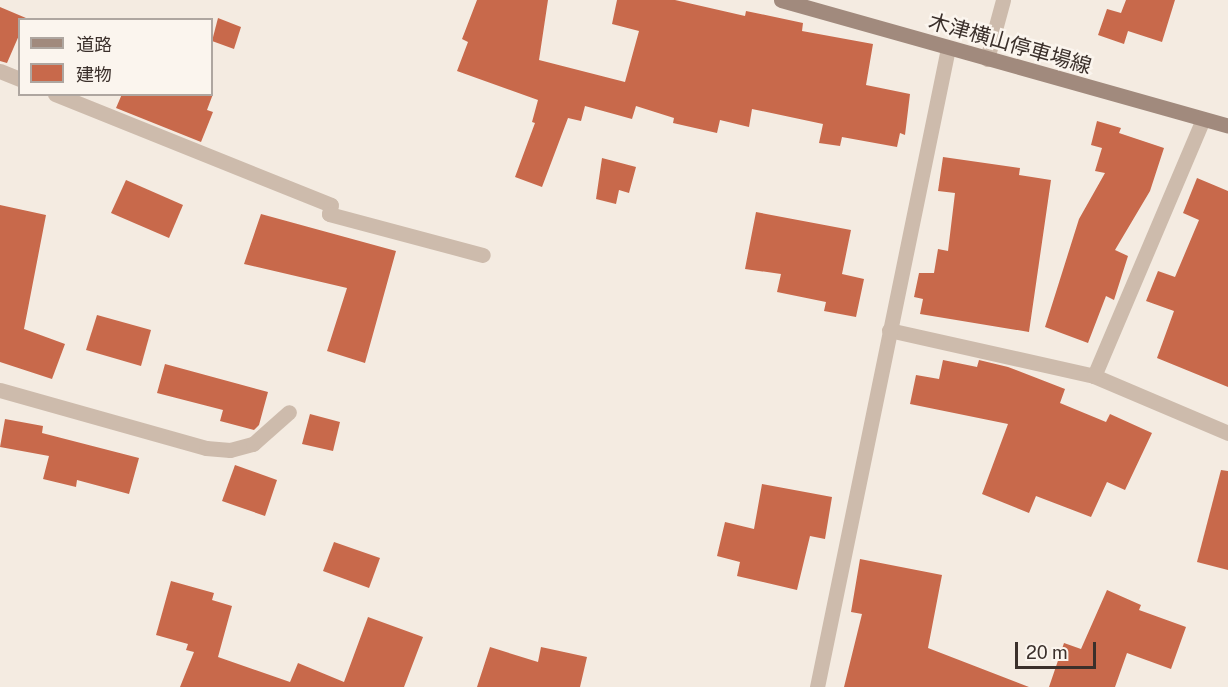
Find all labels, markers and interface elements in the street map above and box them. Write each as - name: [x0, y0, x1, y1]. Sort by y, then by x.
- street label: 木津横山停車場線: [926, 9, 1094, 79]
- legend: [18, 18, 213, 96]
- text: 道路: [76, 34, 112, 55]
- text: 建物: [76, 64, 112, 85]
- scale bar: [1018, 630, 1099, 668]
- text: 20 m: [1026, 642, 1068, 663]

